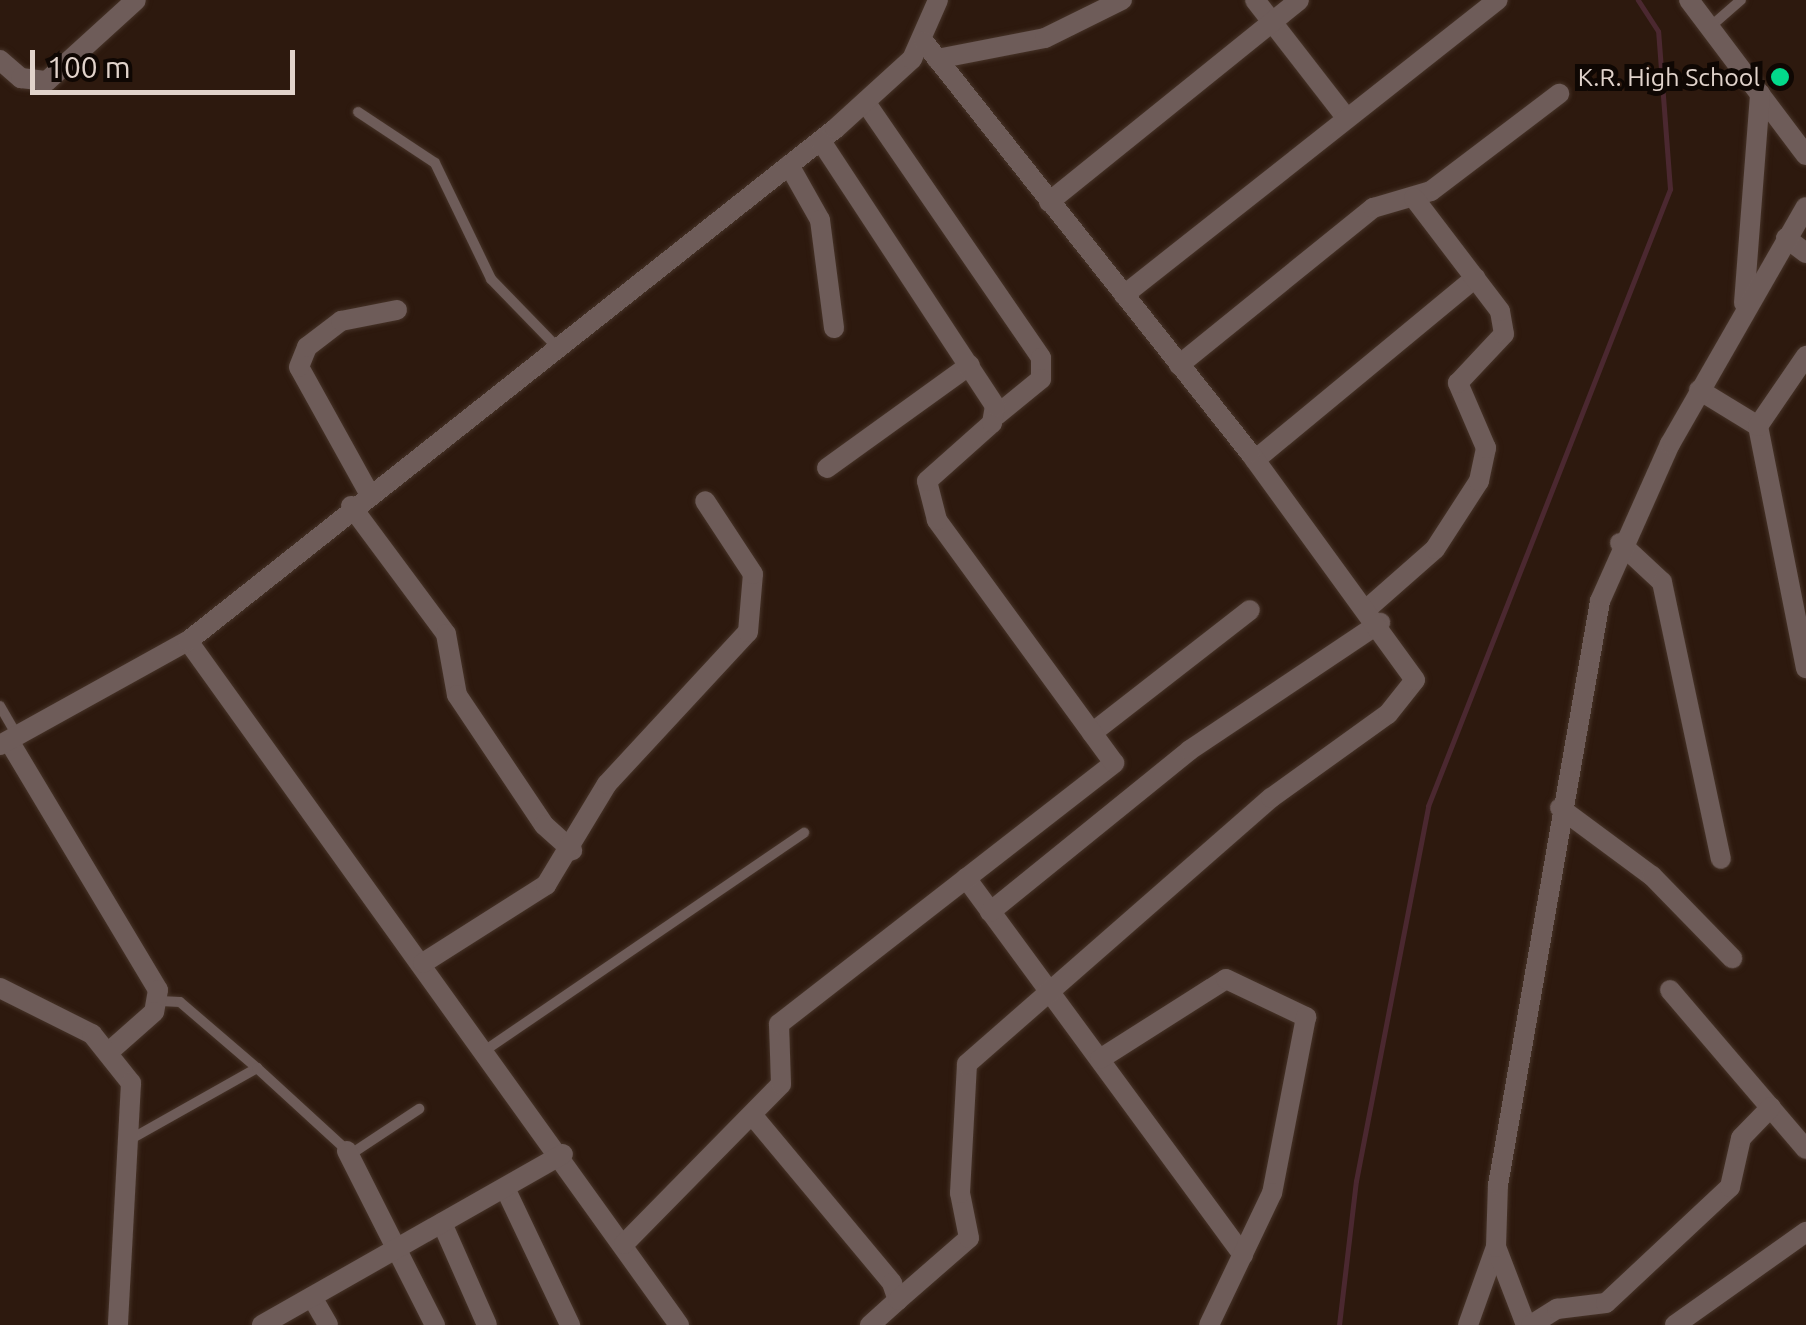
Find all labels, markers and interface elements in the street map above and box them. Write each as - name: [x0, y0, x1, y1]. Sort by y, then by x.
- scale bar: [35, 30, 300, 92]
- text: 100 m: [47, 50, 131, 84]
- place label: K.R. High School: [1578, 62, 1760, 92]
- marker: K.R. High School: [1769, 66, 1791, 88]

